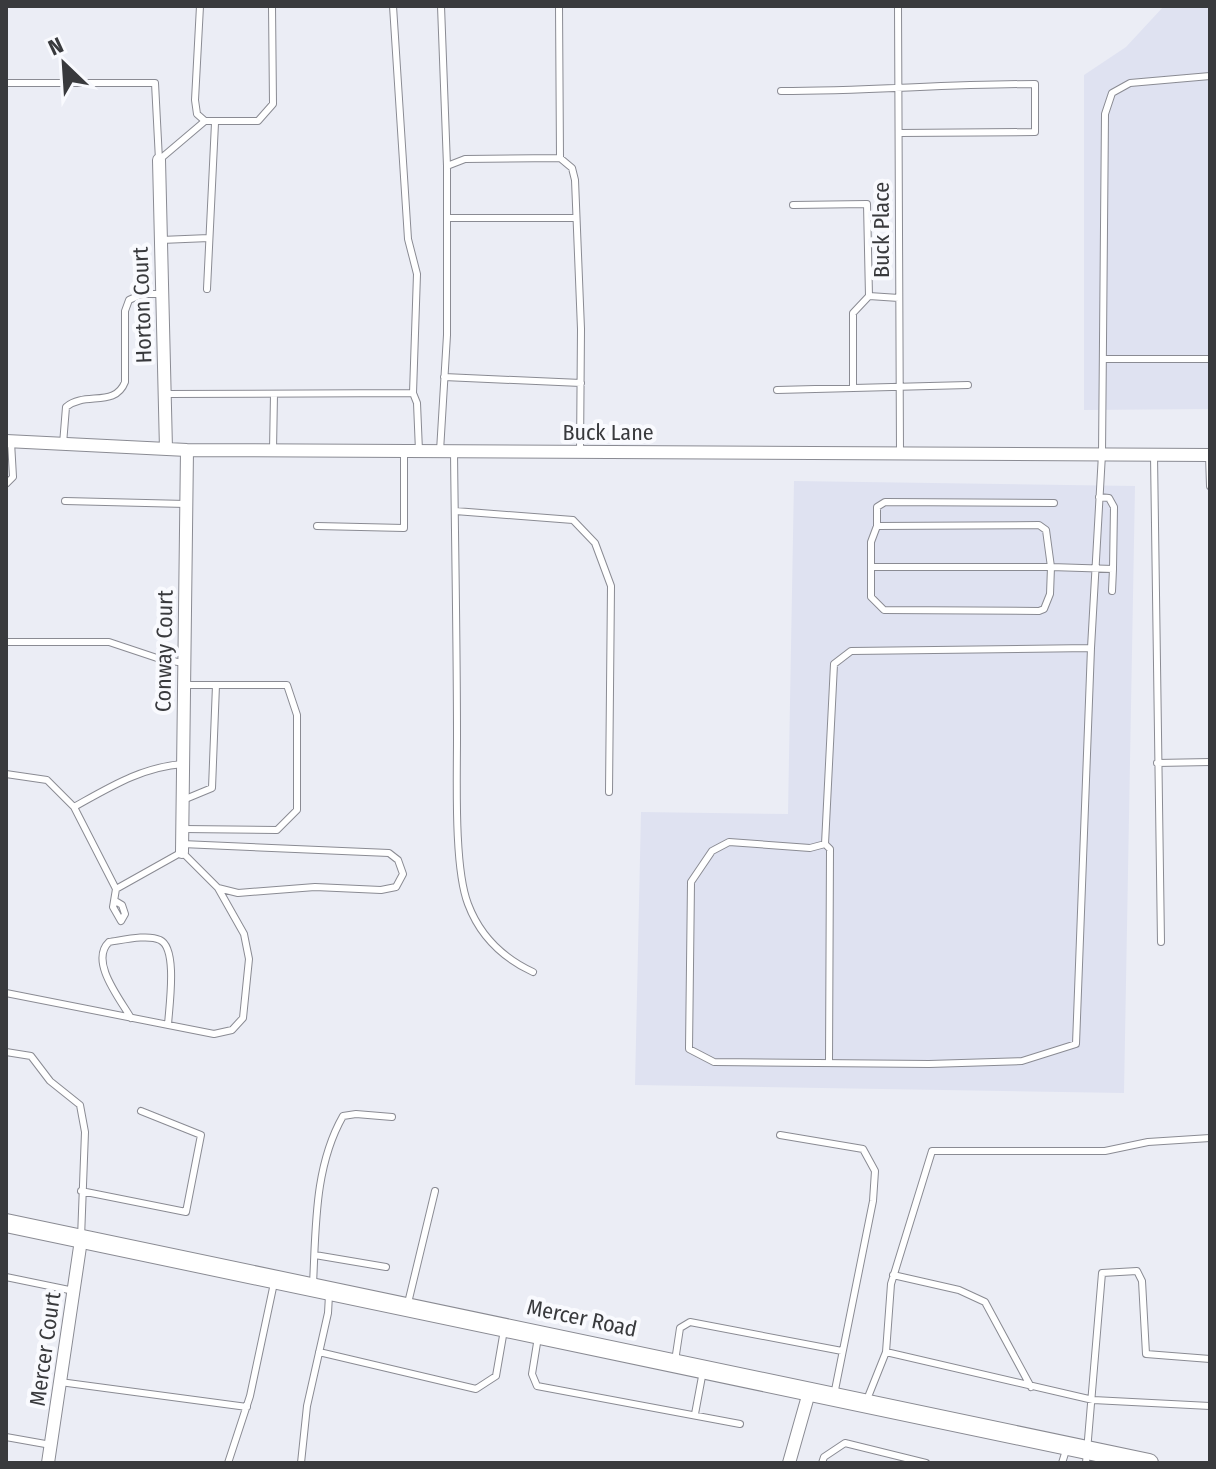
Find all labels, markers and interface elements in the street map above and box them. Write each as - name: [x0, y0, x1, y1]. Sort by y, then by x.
- north arrow: [24, 24, 104, 104]
- text: N: [44, 31, 67, 61]
- street label: Buck Place: [868, 182, 895, 278]
- street label: Horton Court: [126, 246, 158, 364]
- street label: Buck Lane: [562, 419, 654, 446]
- street label: Conway Court: [149, 589, 179, 712]
- street label: Mercer Court: [24, 1289, 66, 1408]
- street label: Mercer Road: [524, 1293, 640, 1343]

